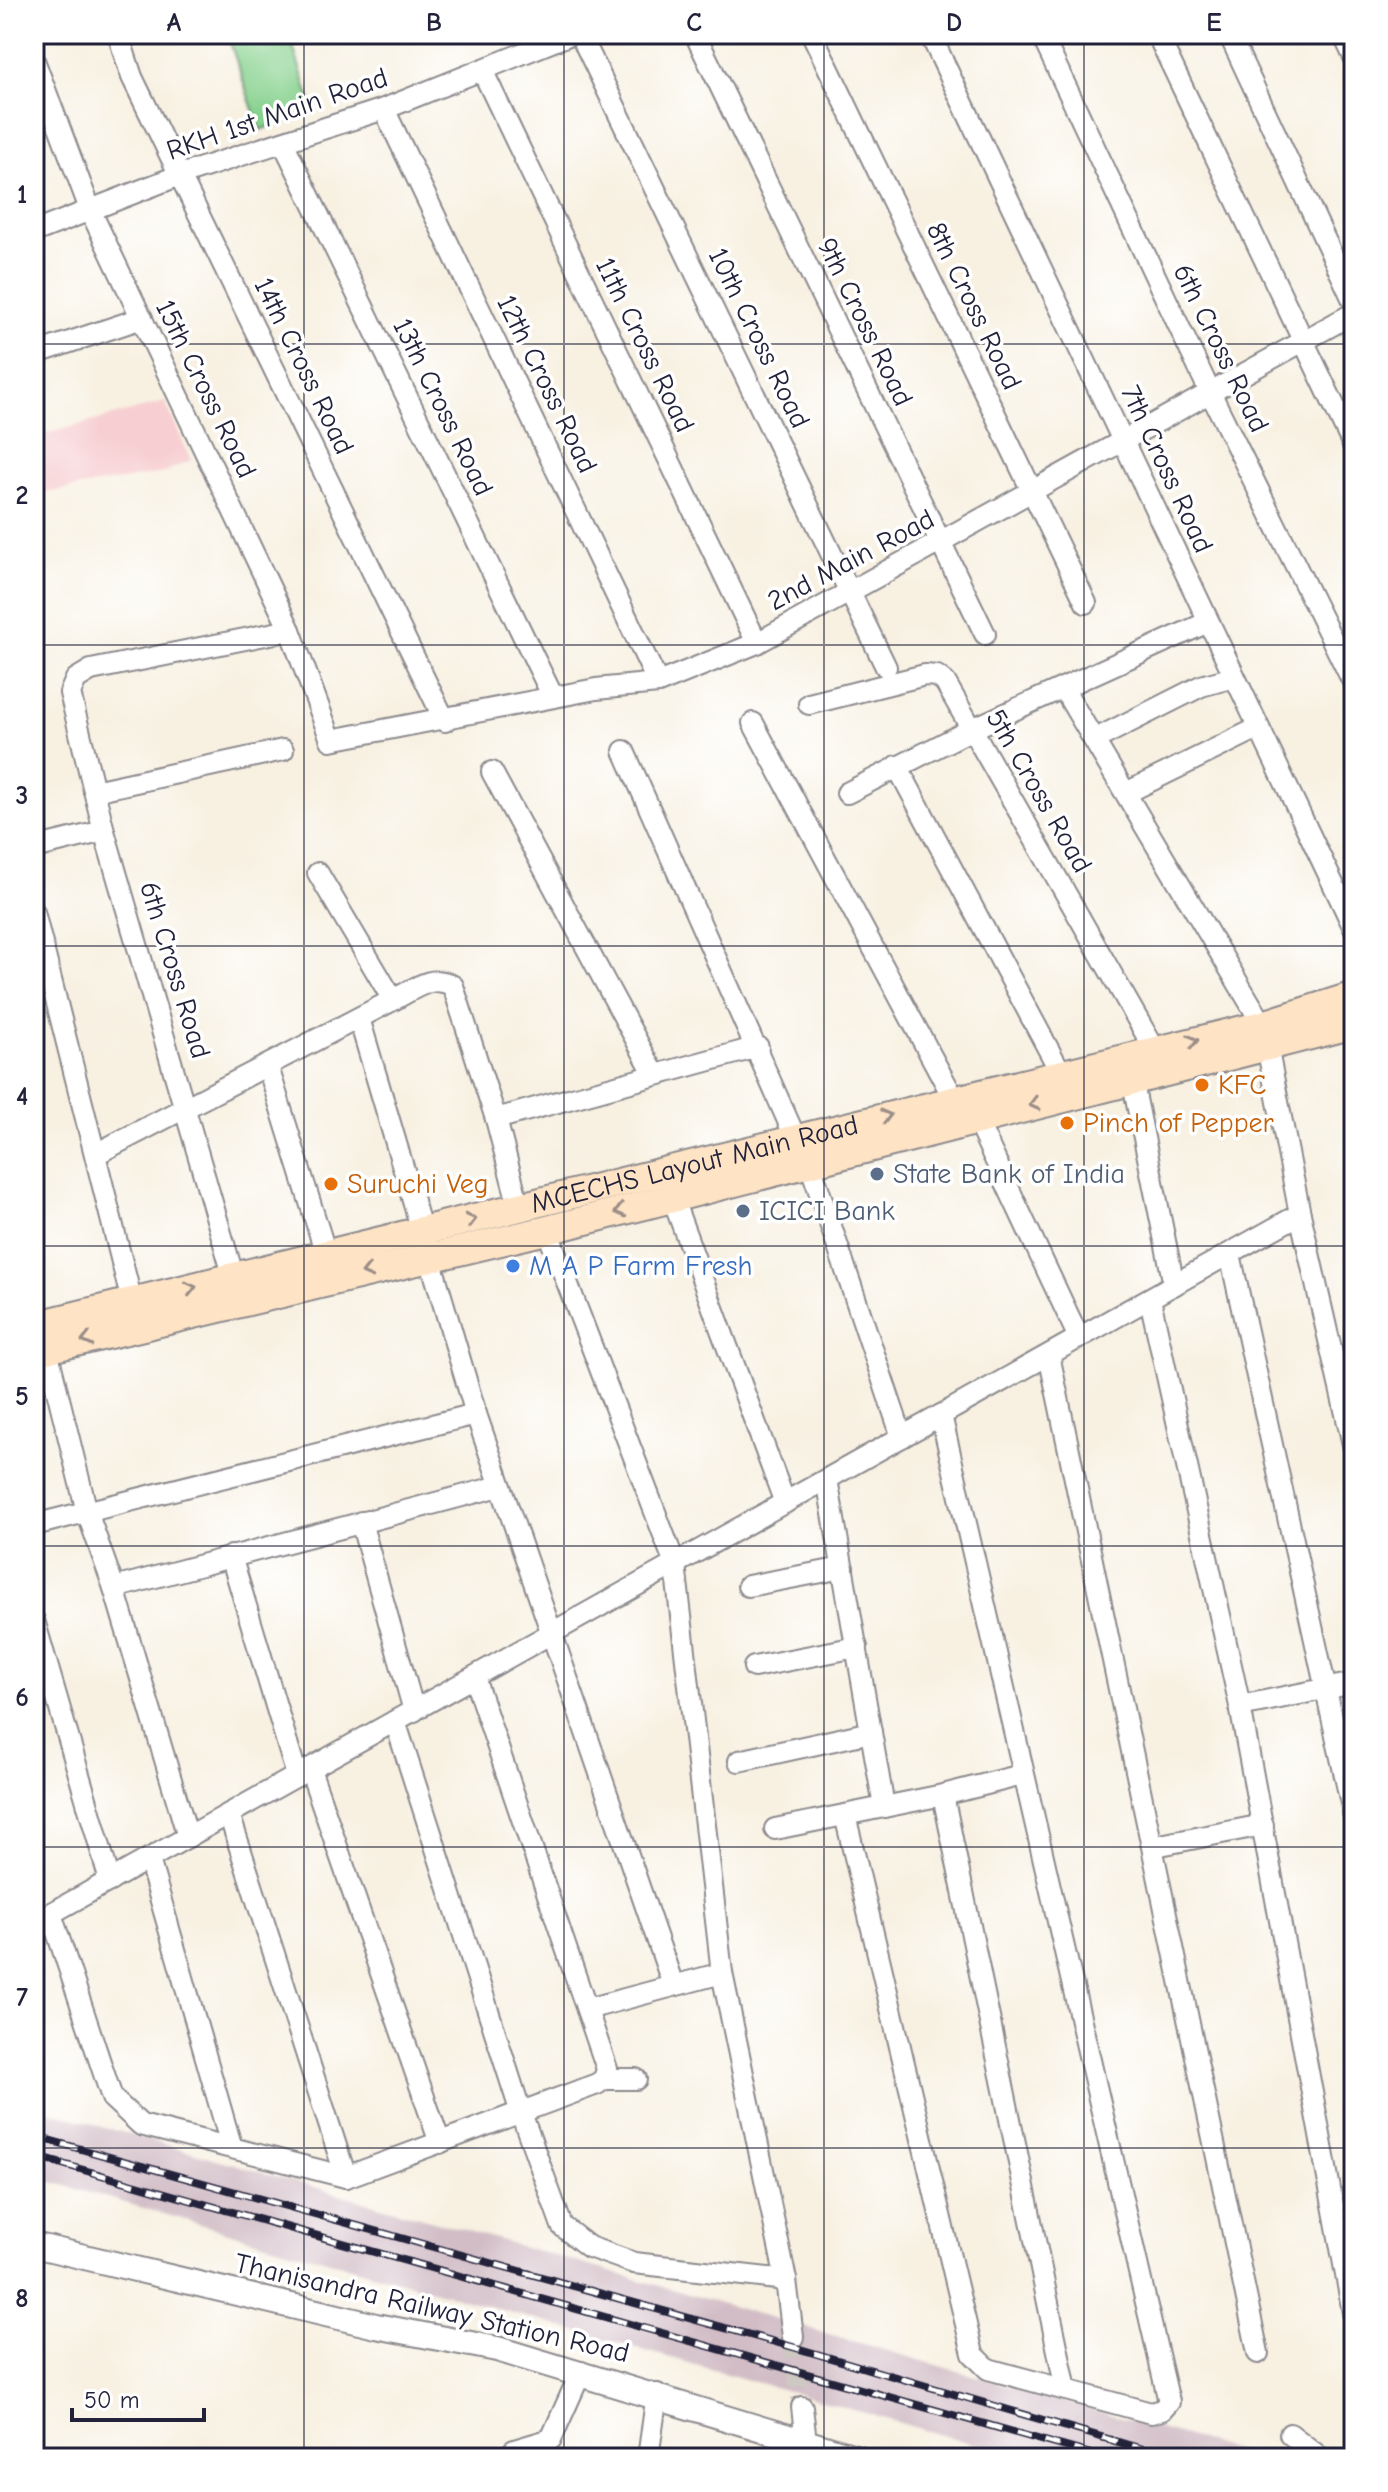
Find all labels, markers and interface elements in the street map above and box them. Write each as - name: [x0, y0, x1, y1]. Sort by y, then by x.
- text: A: [167, 8, 182, 38]
- text: B: [426, 8, 442, 38]
- text: C: [686, 8, 702, 38]
- text: D: [946, 8, 962, 38]
- text: E: [1206, 8, 1222, 38]
- street label: RKH 1st Main Road: [162, 61, 392, 167]
- text: 1: [17, 180, 27, 210]
- street label: 8th Cross Road: [920, 217, 1028, 395]
- street label: 9th Cross Road: [811, 233, 919, 411]
- street label: 10th Cross Road: [702, 243, 816, 433]
- street label: 11th Cross Road: [589, 253, 701, 437]
- street label: 6th Cross Road: [1166, 259, 1276, 437]
- street label: 14th Cross Road: [247, 272, 361, 460]
- street label: 12th Cross Road: [490, 290, 604, 478]
- street label: 15th Cross Road: [149, 295, 263, 483]
- street label: 13th Cross Road: [386, 313, 500, 501]
- street label: 7th Cross Road: [1114, 380, 1220, 558]
- text: 2: [16, 481, 28, 511]
- street label: 2nd Main Road: [762, 503, 940, 617]
- street label: 5th Cross Road: [979, 704, 1099, 878]
- text: 3: [16, 781, 28, 811]
- street label: 6th Cross Road: [133, 878, 217, 1062]
- one-way arrow: [1186, 1033, 1200, 1050]
- place label: KFC: [1218, 1069, 1266, 1101]
- marker: KFC: [1193, 1076, 1211, 1094]
- text: 4: [16, 1082, 28, 1112]
- one-way arrow: [1027, 1094, 1041, 1111]
- place label: Pinch of Pepper: [1083, 1107, 1274, 1139]
- one-way arrow: [879, 1108, 893, 1125]
- street label: MCECHS Layout Main Road: [528, 1109, 861, 1220]
- marker: Pinch of Pepper: [1058, 1114, 1076, 1132]
- place label: State Bank of India: [893, 1158, 1125, 1190]
- marker: State Bank of India: [868, 1165, 886, 1183]
- place label: Suruchi Veg: [347, 1168, 489, 1200]
- marker: Suruchi Veg: [322, 1175, 340, 1193]
- place label: ICICI Bank: [759, 1195, 895, 1227]
- one-way arrow: [613, 1201, 627, 1218]
- marker: ICICI Bank: [734, 1202, 752, 1220]
- one-way arrow: [464, 1212, 478, 1229]
- place label: M A P Farm Fresh: [529, 1250, 753, 1282]
- marker: M A P Farm Fresh: [504, 1257, 522, 1275]
- one-way arrow: [361, 1263, 374, 1280]
- one-way arrow: [184, 1280, 198, 1297]
- one-way arrow: [81, 1330, 94, 1347]
- text: 5: [15, 1382, 29, 1412]
- text: 6: [15, 1683, 29, 1713]
- text: 7: [16, 1983, 28, 2013]
- street label: Thanisandra Railway Station Road: [232, 2247, 632, 2369]
- text: 8: [15, 2284, 29, 2314]
- scale bar: [72, 2372, 204, 2422]
- text: 50 m: [84, 2386, 140, 2414]

